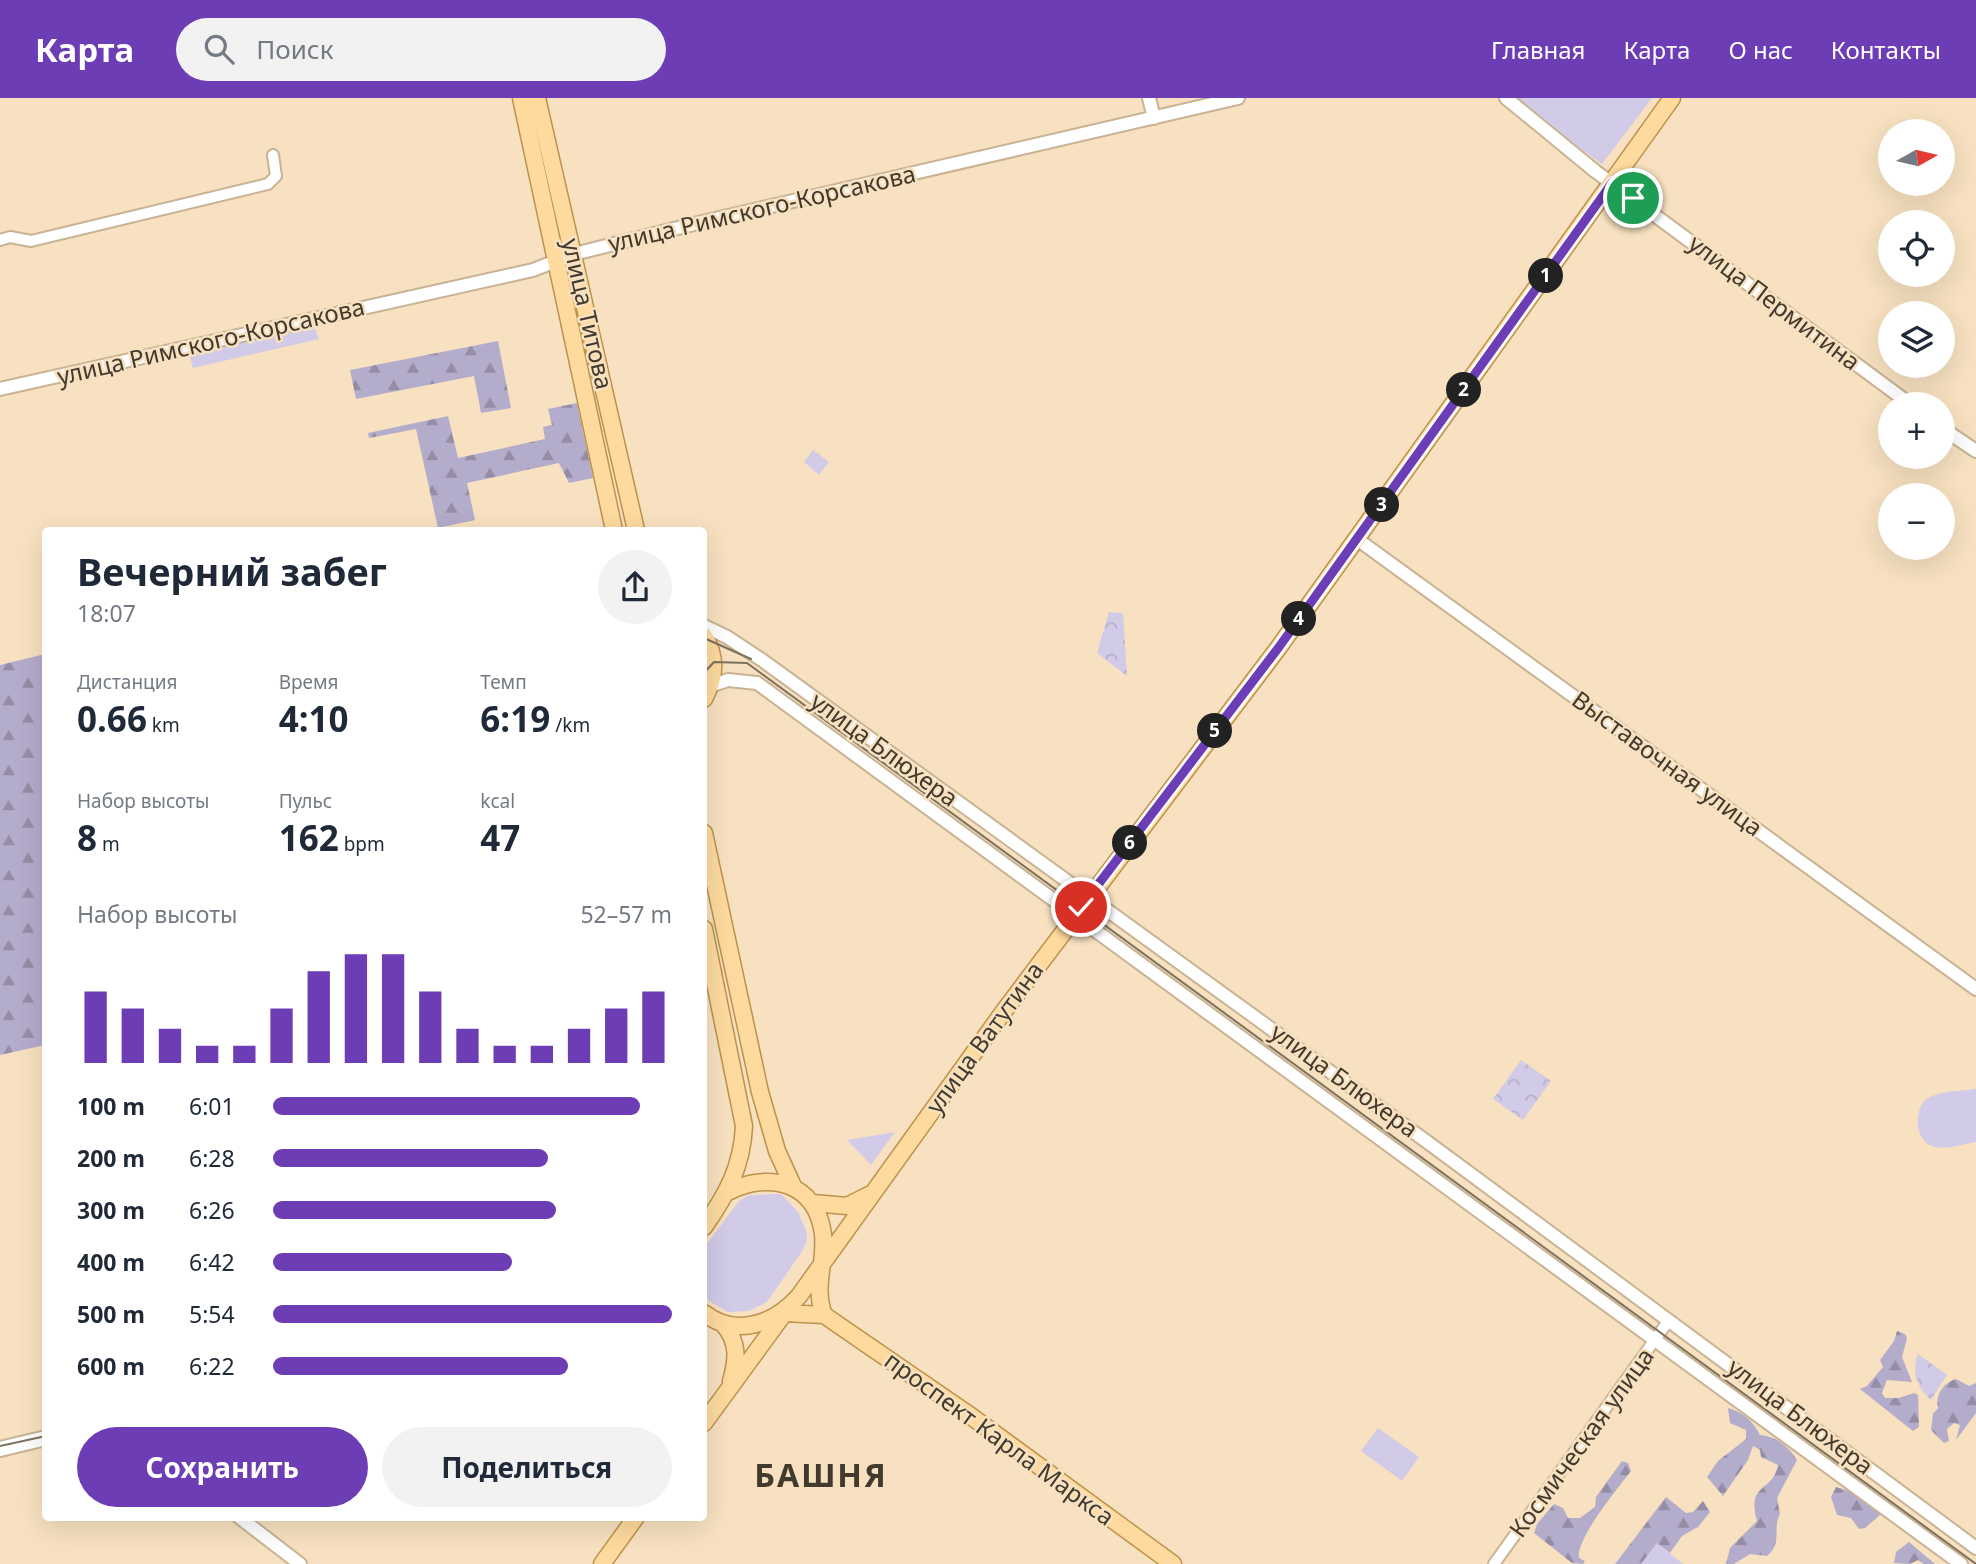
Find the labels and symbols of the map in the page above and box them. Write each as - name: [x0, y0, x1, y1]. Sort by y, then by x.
- north arrow: [1878, 119, 1955, 196]
- street label: улица Римского-Корсакова: [605, 156, 919, 259]
- pin: [1603, 168, 1663, 228]
- street label: улица Пермитина: [1682, 226, 1868, 377]
- street label: улица Титова: [555, 235, 622, 392]
- pin: 1: [1528, 258, 1564, 294]
- street label: улица Римского-Корсакова: [54, 289, 368, 392]
- pin: 2: [1446, 372, 1482, 408]
- pin: 3: [1364, 488, 1400, 522]
- pin: 4: [1282, 602, 1316, 636]
- street label: Выставочная улица: [1566, 682, 1770, 843]
- street label: улица Блюхера: [804, 684, 965, 813]
- pin: 5: [1198, 714, 1232, 748]
- pin: 6: [1112, 826, 1148, 860]
- pin: [1051, 877, 1111, 937]
- street label: улица Ватутина: [917, 954, 1050, 1120]
- street label: улица Блюхера: [1264, 1015, 1425, 1144]
- street label: Космическая улица: [1501, 1341, 1661, 1544]
- street label: проспект Карла Маркса: [878, 1343, 1121, 1532]
- street label: улица Блюхера: [1721, 1350, 1881, 1482]
- district label: БАШНЯ: [754, 1453, 888, 1496]

